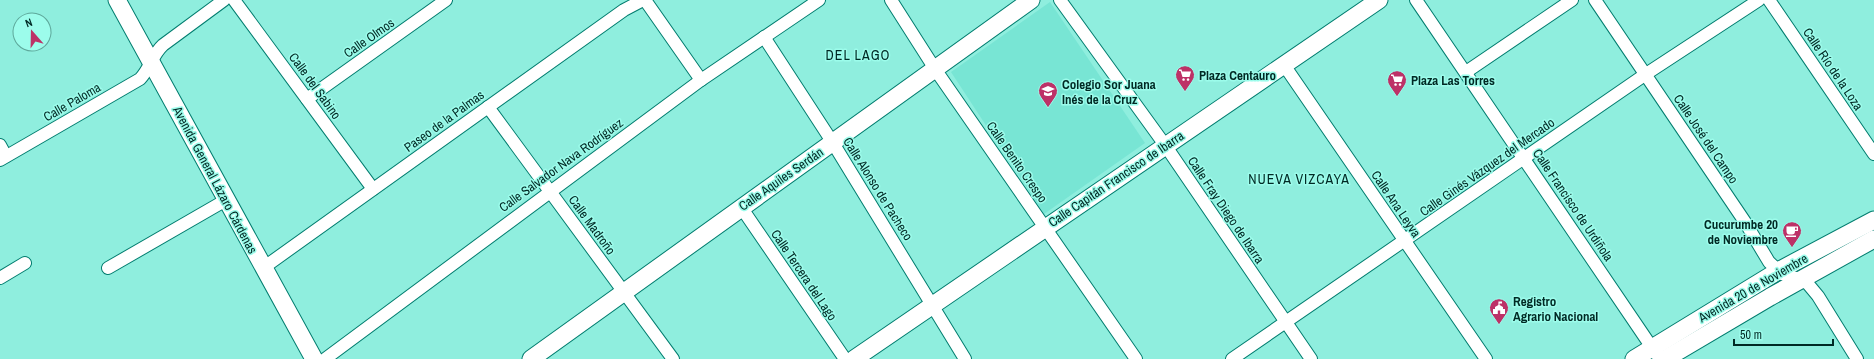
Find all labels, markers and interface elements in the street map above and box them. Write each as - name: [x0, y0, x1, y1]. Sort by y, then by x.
- north arrow: [12, 12, 52, 52]
- street label: Calle Olmos: [340, 14, 398, 62]
- text: N: [23, 15, 34, 30]
- street label: Calle Río de la Loza: [1799, 24, 1867, 114]
- district label: DEL LAGO: [825, 46, 891, 64]
- street label: Calle del Sabino: [285, 49, 345, 123]
- supermarket icon: Plaza Centauro: [1174, 64, 1196, 92]
- place label: Plaza Centauro: [1199, 67, 1276, 84]
- supermarket icon: Plaza Las Torres: [1386, 69, 1408, 97]
- place label: Plaza Las Torres: [1411, 72, 1495, 89]
- place label: Colegio Sor Juana Inés de la Cruz: [1062, 76, 1156, 108]
- street label: Calle Paloma: [40, 79, 104, 125]
- school or university icon: Colegio Sor Juana Inés de la Cruz: [1037, 80, 1059, 108]
- street label: Paseo de la Palmas: [401, 86, 487, 156]
- street label: Calle José del Campo: [1670, 91, 1742, 187]
- street label: Avenida General Lázaro Cárdenas: [168, 102, 261, 257]
- street label: Calle Salvador Nava Rodríguez: [496, 114, 626, 216]
- street label: Calle Ginés Vázquez del Mercado: [1416, 114, 1558, 220]
- street label: Calle Benito Crespo: [983, 118, 1051, 206]
- street label: Calle Capitán Francisco de Ibarra: [1045, 127, 1187, 231]
- street label: Calle Alonso de Pacheco: [839, 134, 917, 244]
- street label: Calle Aquiles Serdán: [735, 143, 827, 215]
- street label: Calle Francisco de Urdiñola: [1529, 145, 1617, 265]
- street label: Calle Fray Diego de Ibarra: [1184, 153, 1268, 267]
- street label: Calle Ana Leyva: [1367, 167, 1425, 241]
- district label: NUEVA VIZCAYA: [1248, 170, 1350, 188]
- street label: Calle Madroño: [565, 192, 619, 258]
- place label: Cucurumbe 20 de Noviembre: [1704, 216, 1778, 248]
- cafe icon: Cucurumbe 20 de Noviembre: [1781, 220, 1803, 248]
- street label: Calle Tercera del Lago: [767, 226, 841, 324]
- street label: Avenida 20 de Noviembre: [1694, 250, 1811, 327]
- place label: Registro Agrario Nacional: [1513, 293, 1598, 325]
- public building icon: Registro Agrario Nacional: [1488, 297, 1510, 325]
- scale bar: [1734, 321, 1833, 347]
- text: 50 m: [1740, 327, 1762, 343]

